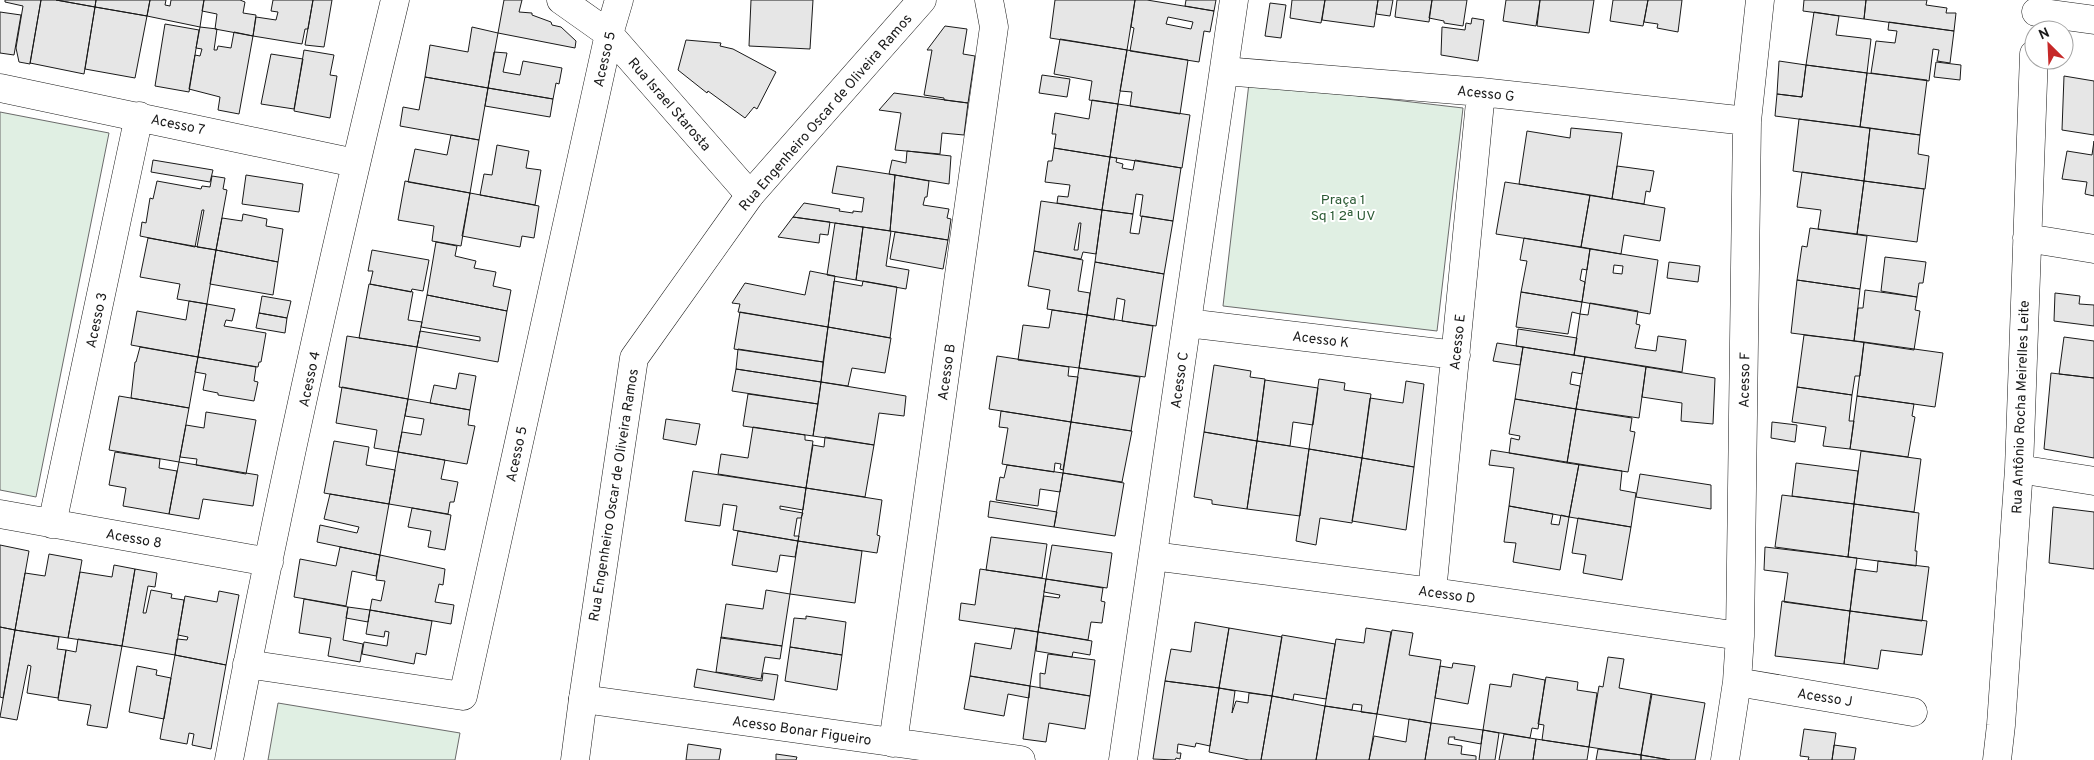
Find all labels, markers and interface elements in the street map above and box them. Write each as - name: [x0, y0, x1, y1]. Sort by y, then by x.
- street label: Rua Engenheiro Oscar de Oliveira Ramos: [736, 11, 916, 215]
- north arrow: [2024, 20, 2074, 70]
- text: N: [2036, 25, 2052, 44]
- street label: Acesso 5: [591, 30, 620, 89]
- street label: Rua Israel Starosta: [624, 55, 714, 155]
- street label: Acesso G: [1456, 83, 1515, 106]
- street label: Acesso 7: [149, 111, 206, 139]
- park label: Praça 1 Sq 1 2ª UV: [1311, 192, 1375, 225]
- street label: Acesso 3: [83, 291, 112, 350]
- street label: Rua Antônio Rocha Meirelles Leite: [2009, 300, 2034, 514]
- street label: Acesso E: [1447, 313, 1470, 371]
- street label: Acesso K: [1291, 329, 1350, 352]
- street label: Acesso B: [935, 343, 960, 402]
- street label: Acesso 4: [296, 350, 325, 409]
- street label: Acesso C: [1168, 351, 1193, 410]
- street label: Acesso F: [1737, 352, 1754, 408]
- street label: Rua Engenheiro Oscar de Oliveira Ramos: [586, 368, 643, 623]
- street label: Acesso 5: [503, 425, 532, 484]
- street label: Acesso 8: [104, 526, 163, 553]
- street label: Acesso D: [1417, 583, 1476, 608]
- street label: Acesso J: [1796, 686, 1854, 711]
- street label: Acesso Bonar Figueiro: [731, 713, 873, 750]

